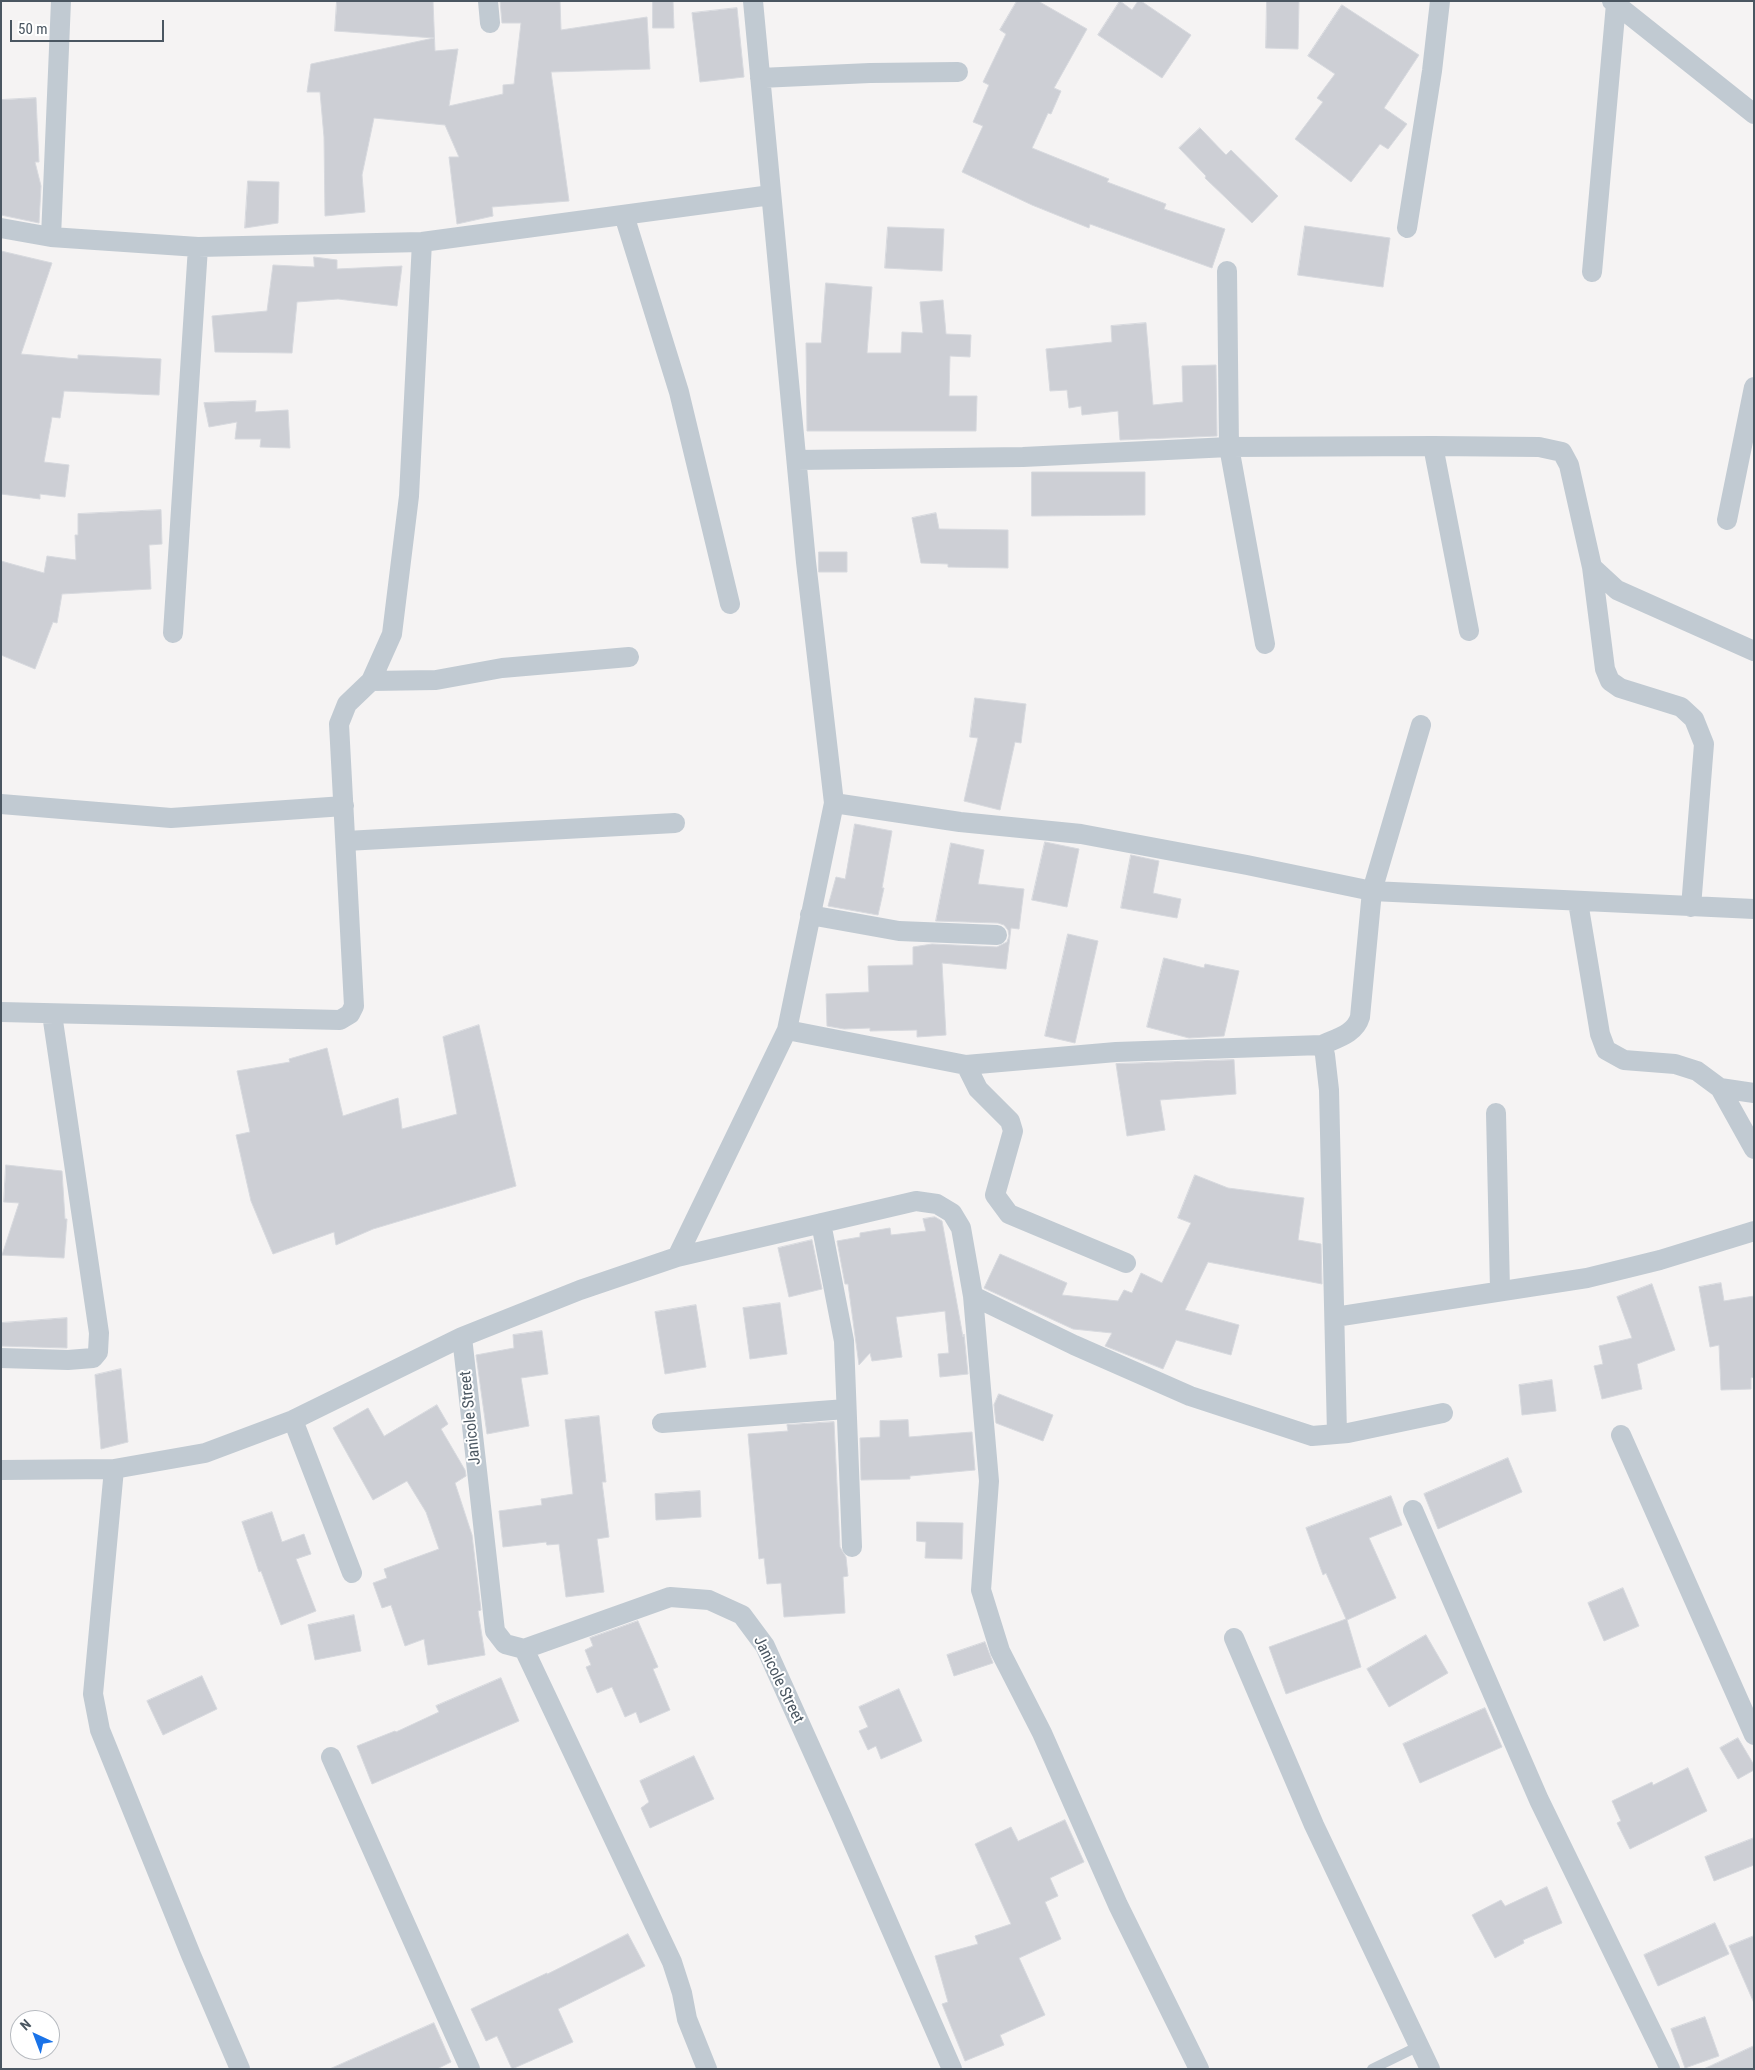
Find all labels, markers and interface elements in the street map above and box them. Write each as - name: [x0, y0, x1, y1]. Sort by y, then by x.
- scale bar: [12, 10, 166, 42]
- text: 50 m: [18, 20, 48, 38]
- street label: Janicole Street: [457, 1370, 485, 1466]
- street label: Janicole Street: [749, 1633, 807, 1727]
- north arrow: [10, 2010, 60, 2060]
- text: N: [17, 2016, 34, 2034]

